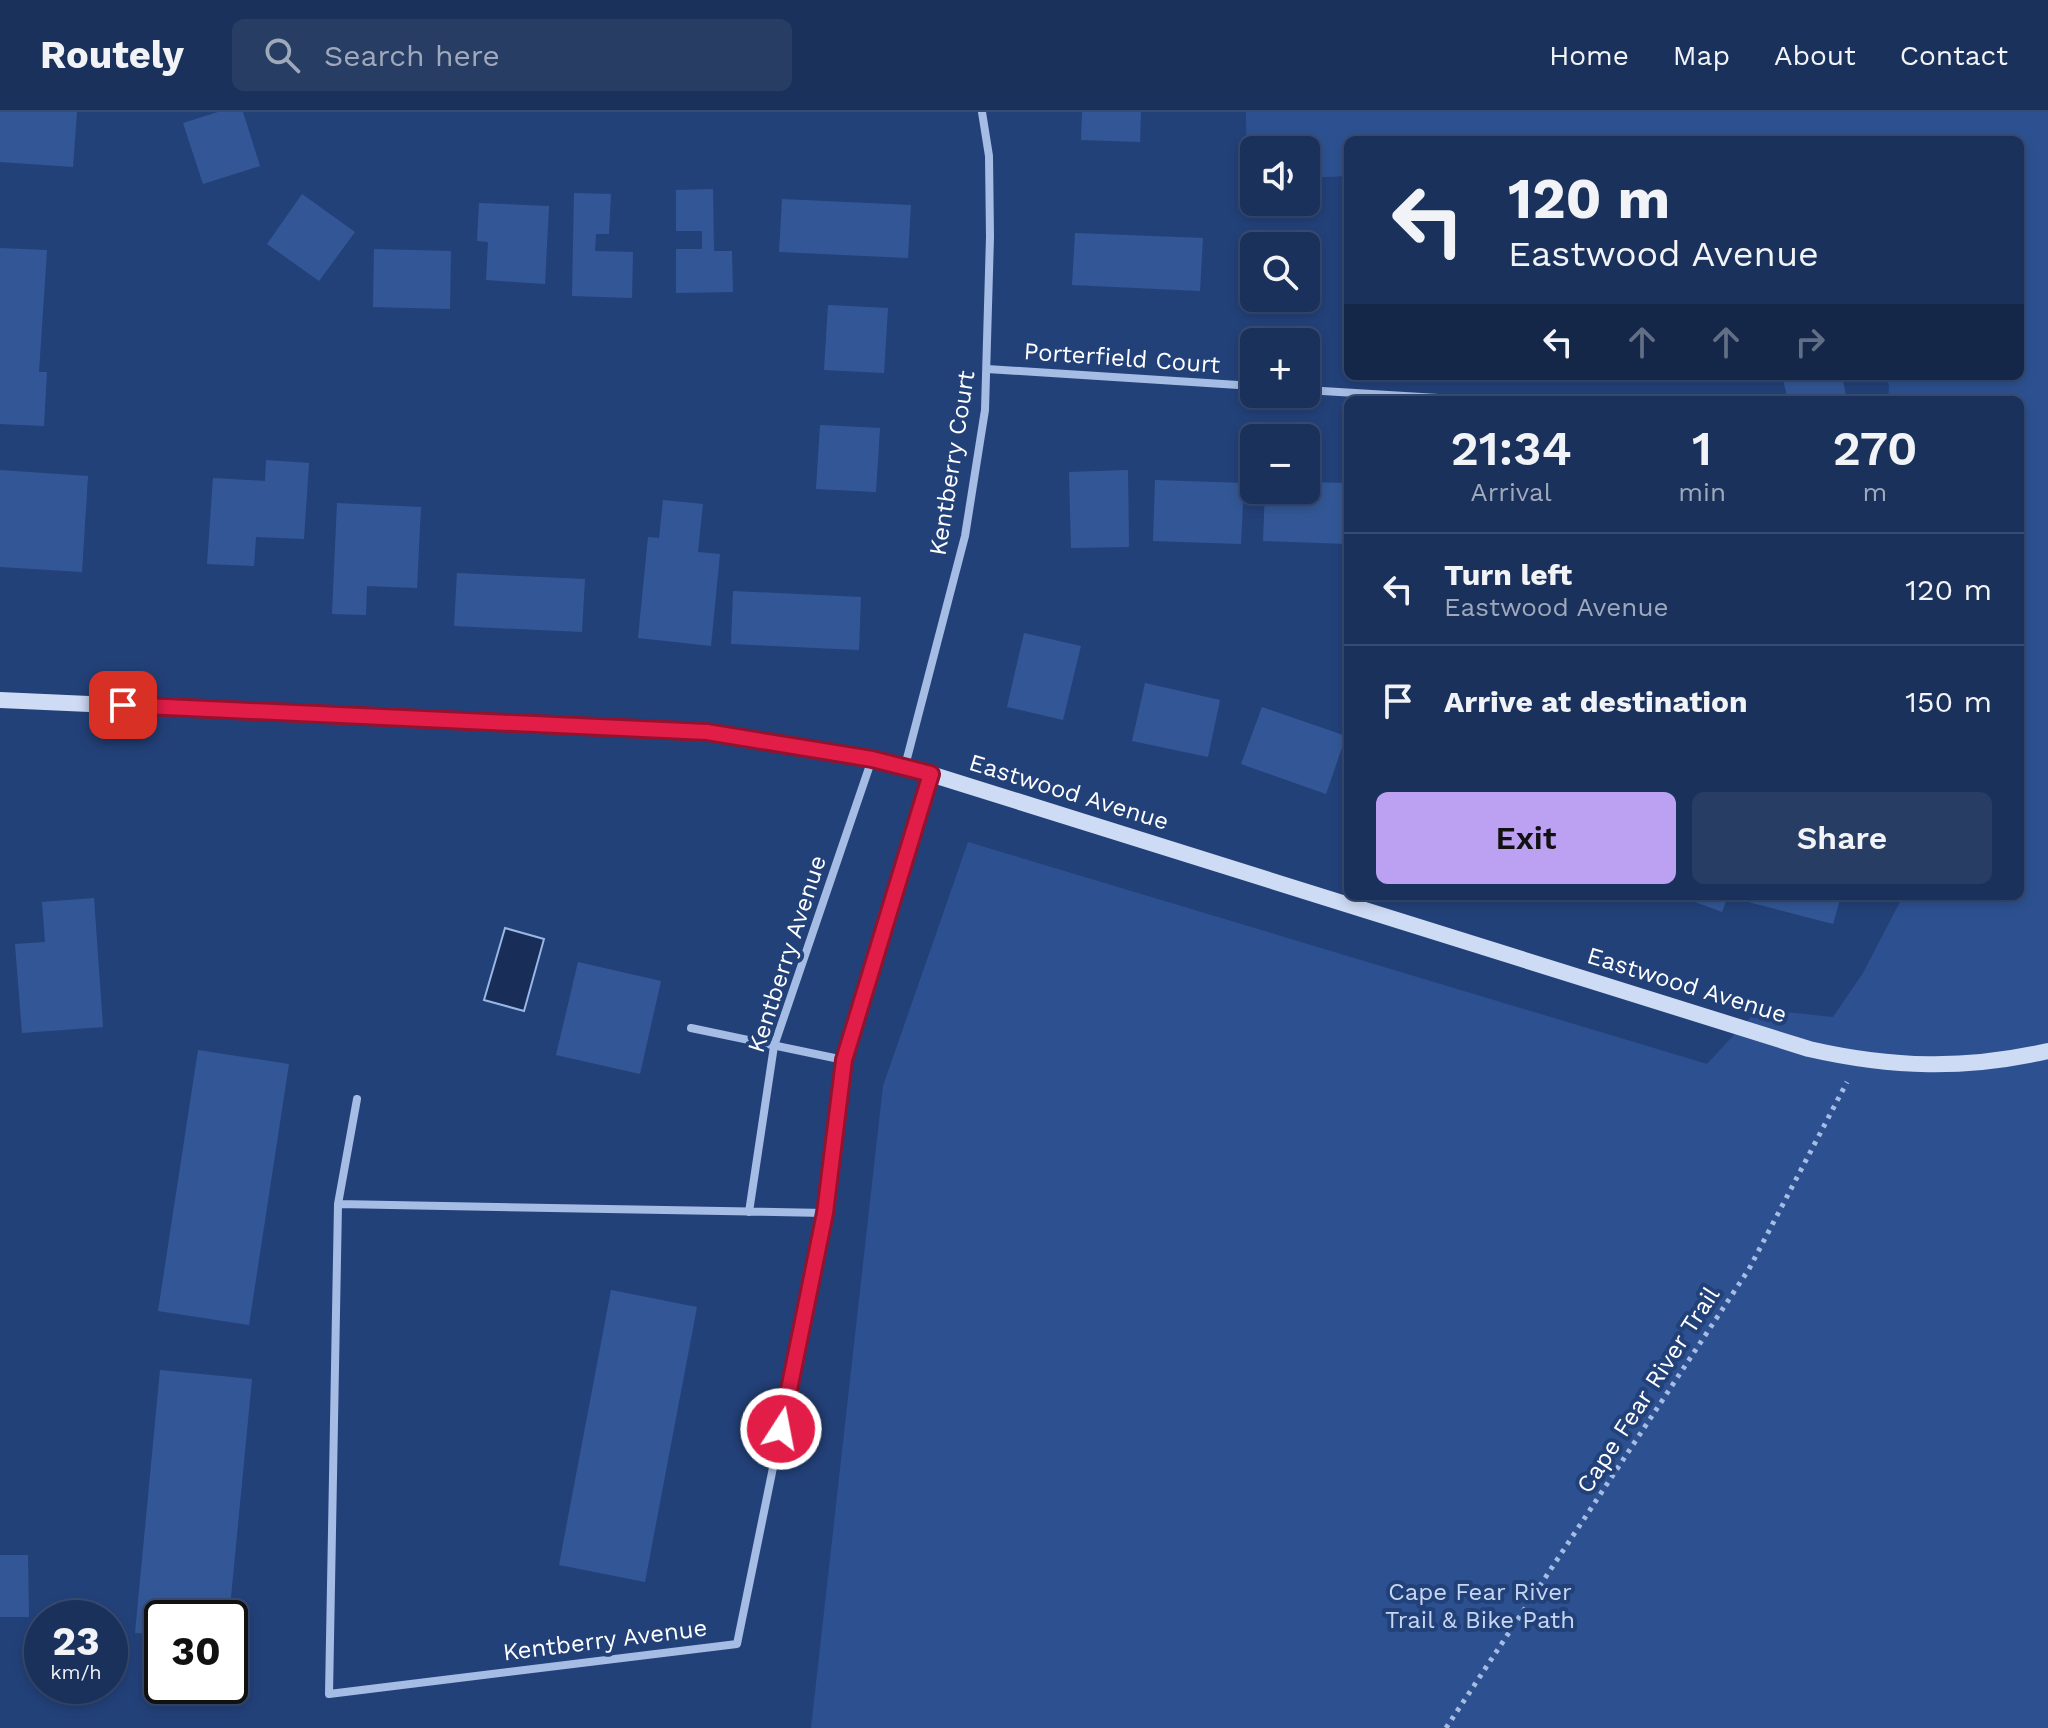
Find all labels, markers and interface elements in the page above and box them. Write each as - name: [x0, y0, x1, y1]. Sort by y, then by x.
- search box: [232, 19, 792, 91]
- text: Routely: [40, 33, 184, 77]
- icon: search: [260, 33, 304, 77]
- text: Search here: [324, 38, 500, 73]
- text: Home: [1549, 39, 1629, 72]
- text: Map: [1673, 39, 1730, 72]
- text: About: [1774, 39, 1856, 72]
- text: Contact: [1900, 39, 2008, 72]
- map controls: [1240, 136, 1320, 504]
- button: sound: [1240, 136, 1320, 216]
- text: 120 m: [1508, 166, 1670, 232]
- icon: left: [1376, 168, 1480, 272]
- button: search: [1240, 232, 1320, 312]
- text: Eastwood Avenue: [1508, 233, 1819, 275]
- icon: left: [1536, 320, 1580, 364]
- icon: ahead: [1620, 320, 1664, 364]
- icon: ahead: [1704, 320, 1748, 364]
- icon: right: [1788, 320, 1832, 364]
- button: +: [1240, 328, 1320, 408]
- street label: Porterfield Court: [1023, 337, 1221, 379]
- street label: Kentberry Court: [924, 369, 980, 557]
- text: 21:34: [1450, 420, 1572, 477]
- text: 1: [1692, 420, 1712, 477]
- text: 270: [1832, 420, 1918, 477]
- button: −: [1240, 424, 1320, 504]
- text: Arrival: [1471, 477, 1552, 507]
- text: min: [1678, 477, 1726, 507]
- text: m: [1863, 477, 1887, 507]
- text: Turn left: [1444, 557, 1572, 592]
- icon: left: [1376, 567, 1420, 611]
- text: 120 m: [1905, 572, 1992, 607]
- text: Eastwood Avenue: [1444, 592, 1669, 622]
- pin: [89, 671, 157, 739]
- icon: arrive: [1376, 679, 1420, 723]
- icon: arrive: [101, 683, 145, 727]
- text: Arrive at destination: [1444, 684, 1748, 719]
- text: 150 m: [1905, 684, 1992, 719]
- street label: Eastwood Avenue: [966, 748, 1172, 836]
- button: Exit: [1376, 792, 1676, 884]
- button: Share: [1692, 792, 1992, 884]
- street label: Kentberry Avenue: [742, 852, 832, 1056]
- street label: Eastwood Avenue: [1584, 941, 1790, 1029]
- street label: Cape Fear River Trail: [1571, 1281, 1726, 1498]
- position arrow: [739, 1387, 823, 1471]
- park label: Cape Fear River Trail & Bike Path: [1385, 1578, 1575, 1634]
- speed limit sign: 30: [144, 1600, 248, 1704]
- street label: Kentberry Avenue: [501, 1614, 709, 1666]
- text: 23: [52, 1618, 100, 1665]
- text: km/h: [50, 1660, 102, 1684]

